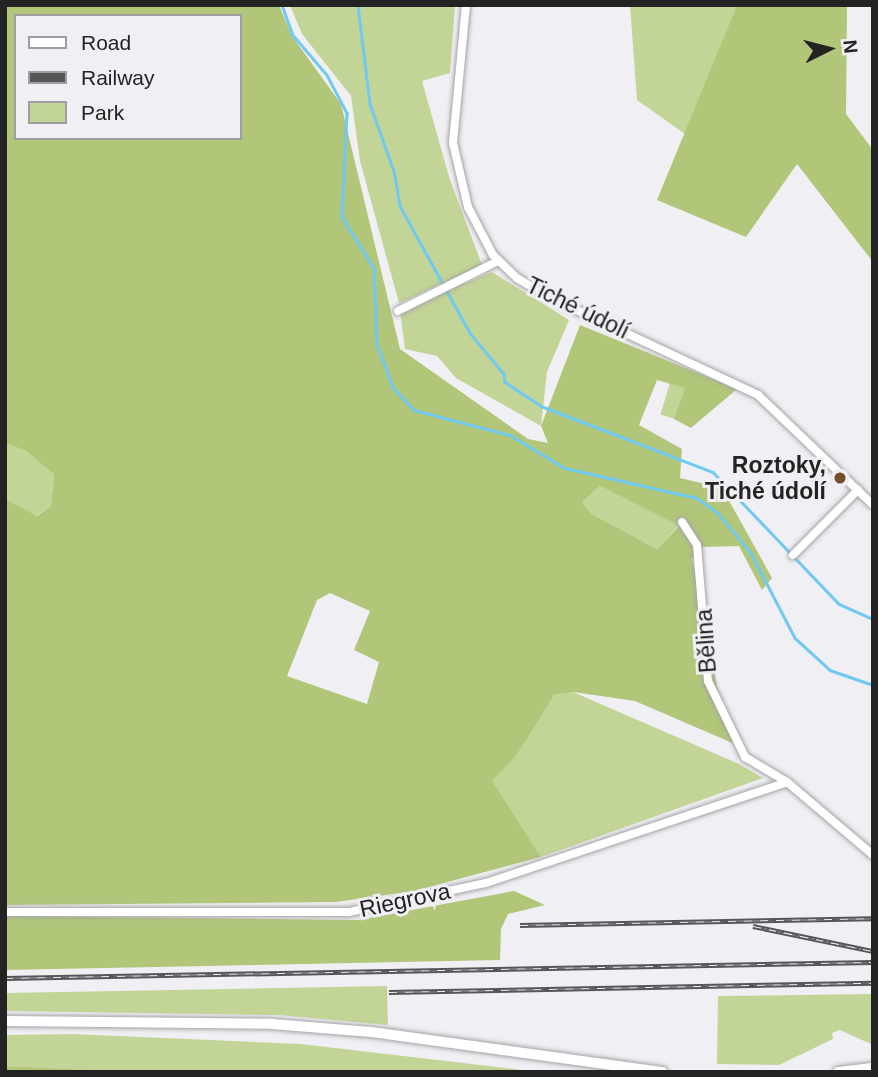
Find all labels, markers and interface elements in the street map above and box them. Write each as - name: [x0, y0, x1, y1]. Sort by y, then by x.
- legend: [14, 14, 242, 140]
- north arrow: [794, 14, 864, 84]
- text: Road: [81, 31, 131, 54]
- text: N: [839, 39, 862, 55]
- text: Railway: [81, 66, 155, 89]
- text: Park: [81, 101, 124, 124]
- street label: Tiché údolí: [522, 271, 634, 345]
- place label: Roztoky, Tiché údolí: [705, 451, 826, 505]
- marker: Roztoky, Tiché údolí: [832, 470, 848, 486]
- street label: Bělina: [690, 608, 722, 674]
- street label: Riegrova: [357, 877, 453, 923]

